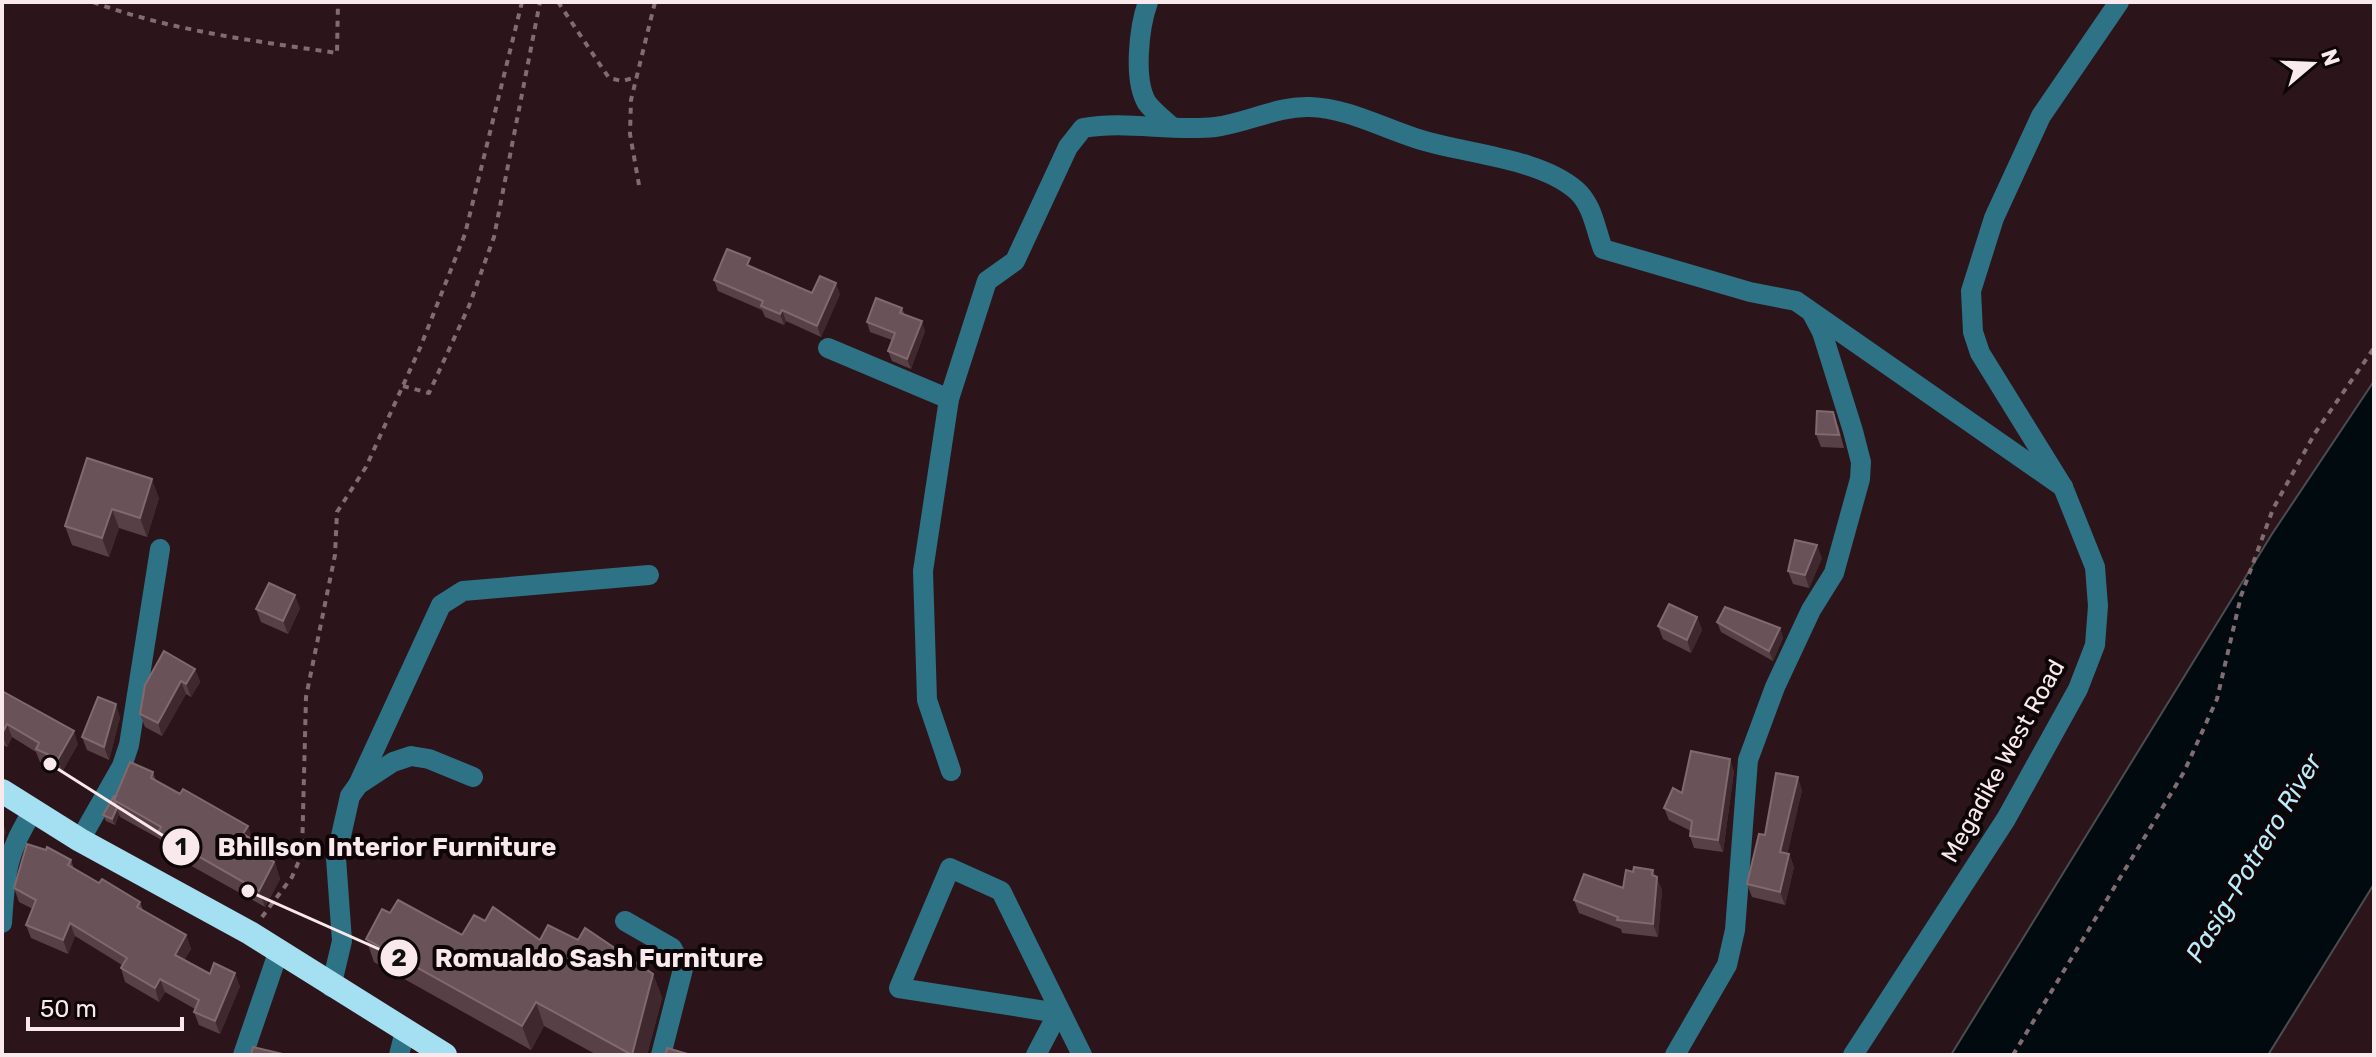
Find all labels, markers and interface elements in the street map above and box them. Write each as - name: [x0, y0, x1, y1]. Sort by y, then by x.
- north arrow: [2272, 24, 2352, 104]
- text: N: [2315, 46, 2346, 70]
- street label: Megadike West Road: [1936, 655, 2070, 867]
- water label: Pasig-Potrero River: [2179, 747, 2329, 968]
- callout: Bhillson Interior Furniture: [161, 822, 573, 872]
- text: Bhillson Interior Furniture: [217, 832, 557, 863]
- text: 1: [175, 833, 187, 861]
- callout: Romualdo Sash Furniture: [379, 933, 780, 983]
- text: Romualdo Sash Furniture: [435, 943, 763, 974]
- text: 2: [391, 944, 407, 972]
- scale bar: [28, 981, 182, 1031]
- text: 50 m: [40, 995, 97, 1023]

